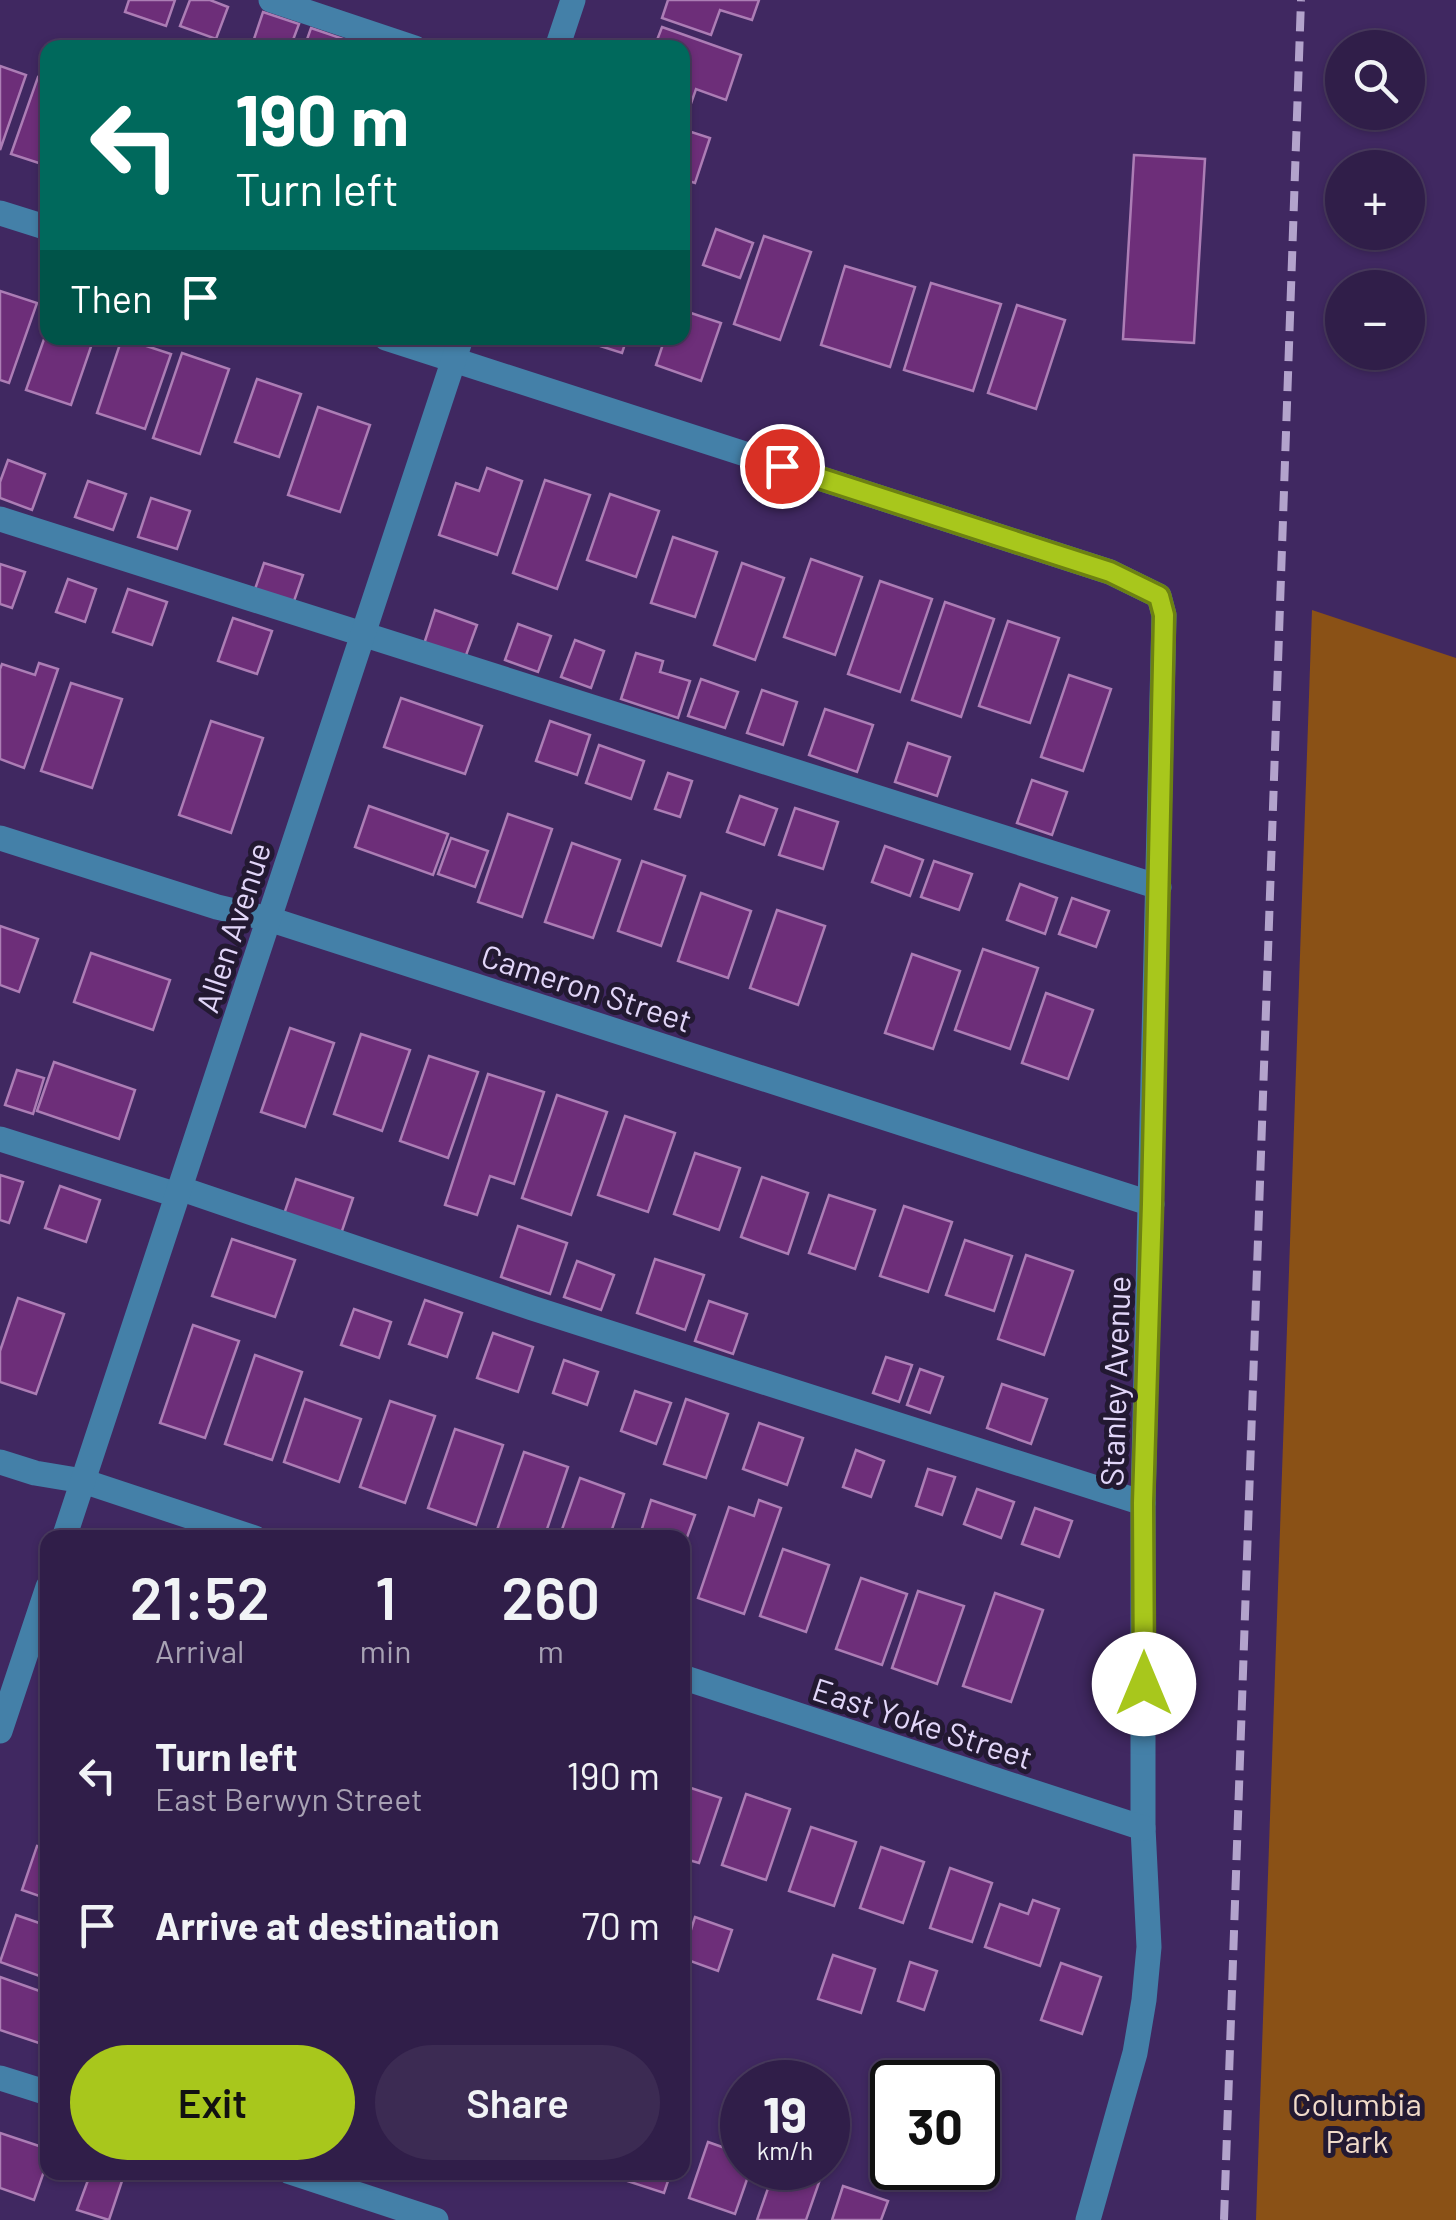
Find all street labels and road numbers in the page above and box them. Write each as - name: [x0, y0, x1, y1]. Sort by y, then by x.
- street label: Allen Avenue: [187, 837, 277, 1017]
- street label: Cameron Street: [477, 935, 697, 1039]
- street label: Stanley Avenue: [1091, 1275, 1137, 1487]
- street label: East Yoke Street: [808, 1669, 1038, 1775]

